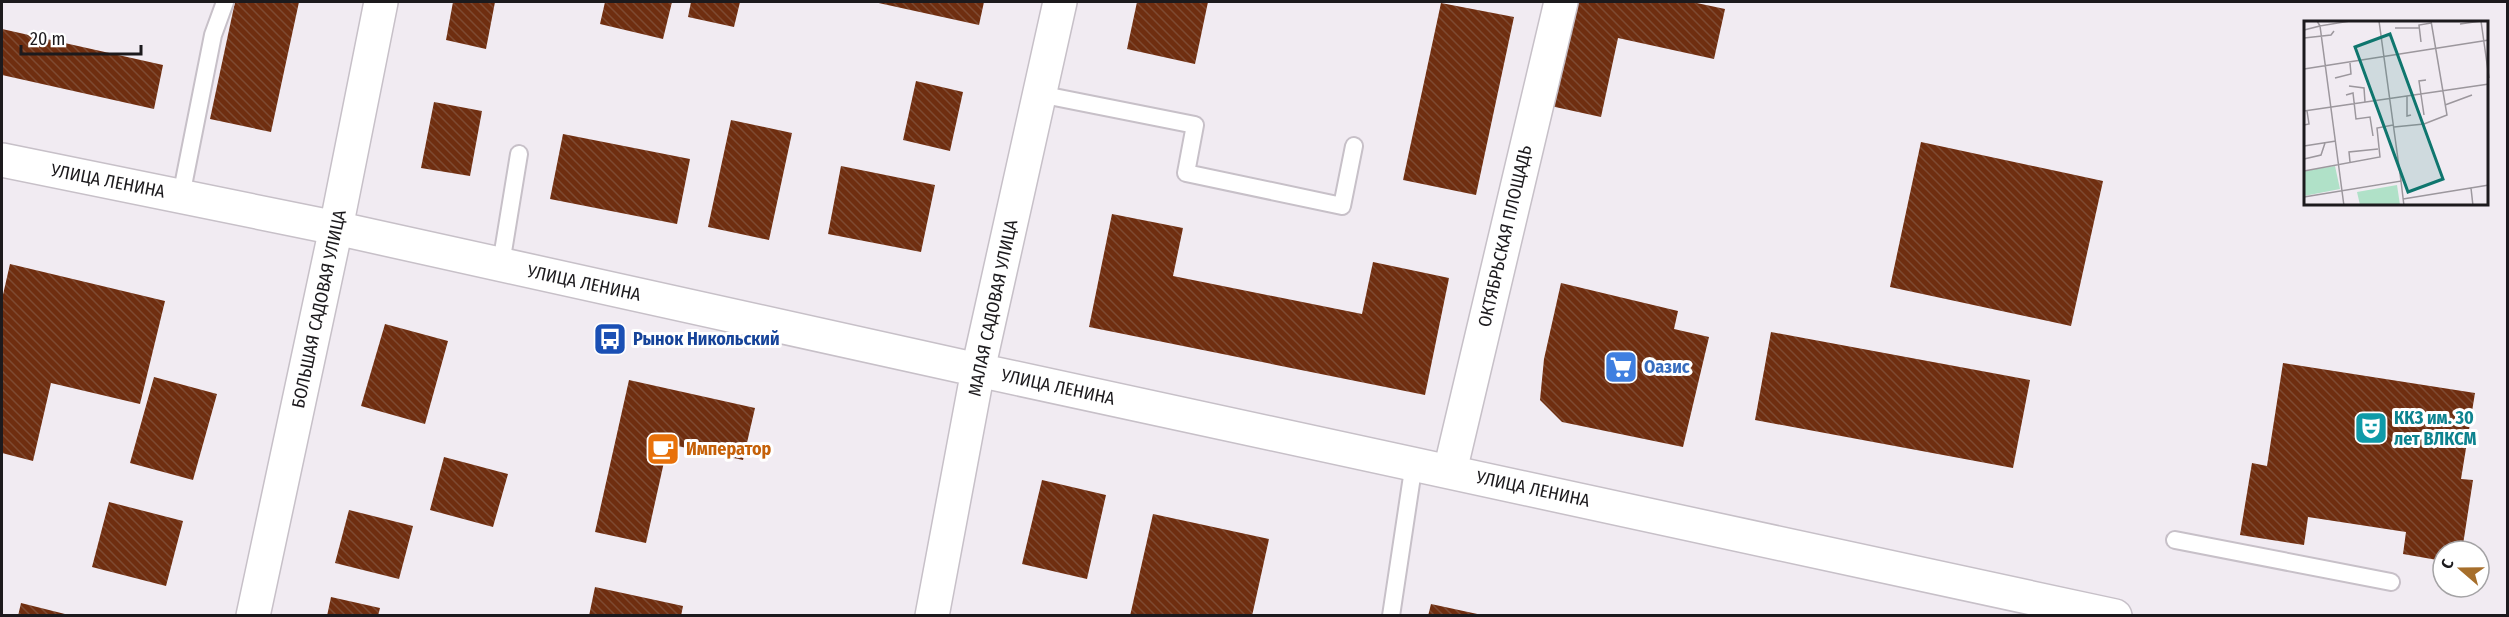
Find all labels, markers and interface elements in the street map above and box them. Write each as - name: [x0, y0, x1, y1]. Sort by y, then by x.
- scale bar: [21, 18, 141, 56]
- inset map: [2304, 21, 2488, 206]
- text: 20 m: [30, 28, 65, 50]
- street label: ОКТЯБРЬСКАЯ ПЛОЩАДЬ: [1473, 143, 1537, 329]
- street label: УЛИЦА ЛЕНИНА: [48, 159, 167, 203]
- street label: БОЛЬШАЯ САДОВАЯ УЛИЦА: [287, 207, 351, 410]
- street label: МАЛАЯ САДОВАЯ УЛИЦА: [964, 217, 1023, 398]
- street label: УЛИЦА ЛЕНИНА: [524, 260, 643, 306]
- bus stop icon: Рынок Никольский: [592, 321, 628, 357]
- place label: Рынок Никольский: [633, 328, 780, 350]
- supermarket icon: Оазис: [1603, 349, 1639, 385]
- place label: Оазис: [1644, 356, 1690, 378]
- street label: УЛИЦА ЛЕНИНА: [998, 364, 1117, 410]
- place label: ККЗ им. 30 лет ВЛКСМ: [2394, 407, 2477, 450]
- theatre icon: ККЗ им. 30 лет ВЛКСМ: [2353, 410, 2389, 446]
- cafe icon: Император: [645, 431, 681, 467]
- place label: Император: [686, 438, 772, 460]
- street label: УЛИЦА ЛЕНИНА: [1473, 466, 1592, 512]
- north arrow: [2431, 539, 2491, 599]
- text: С: [2437, 556, 2458, 571]

